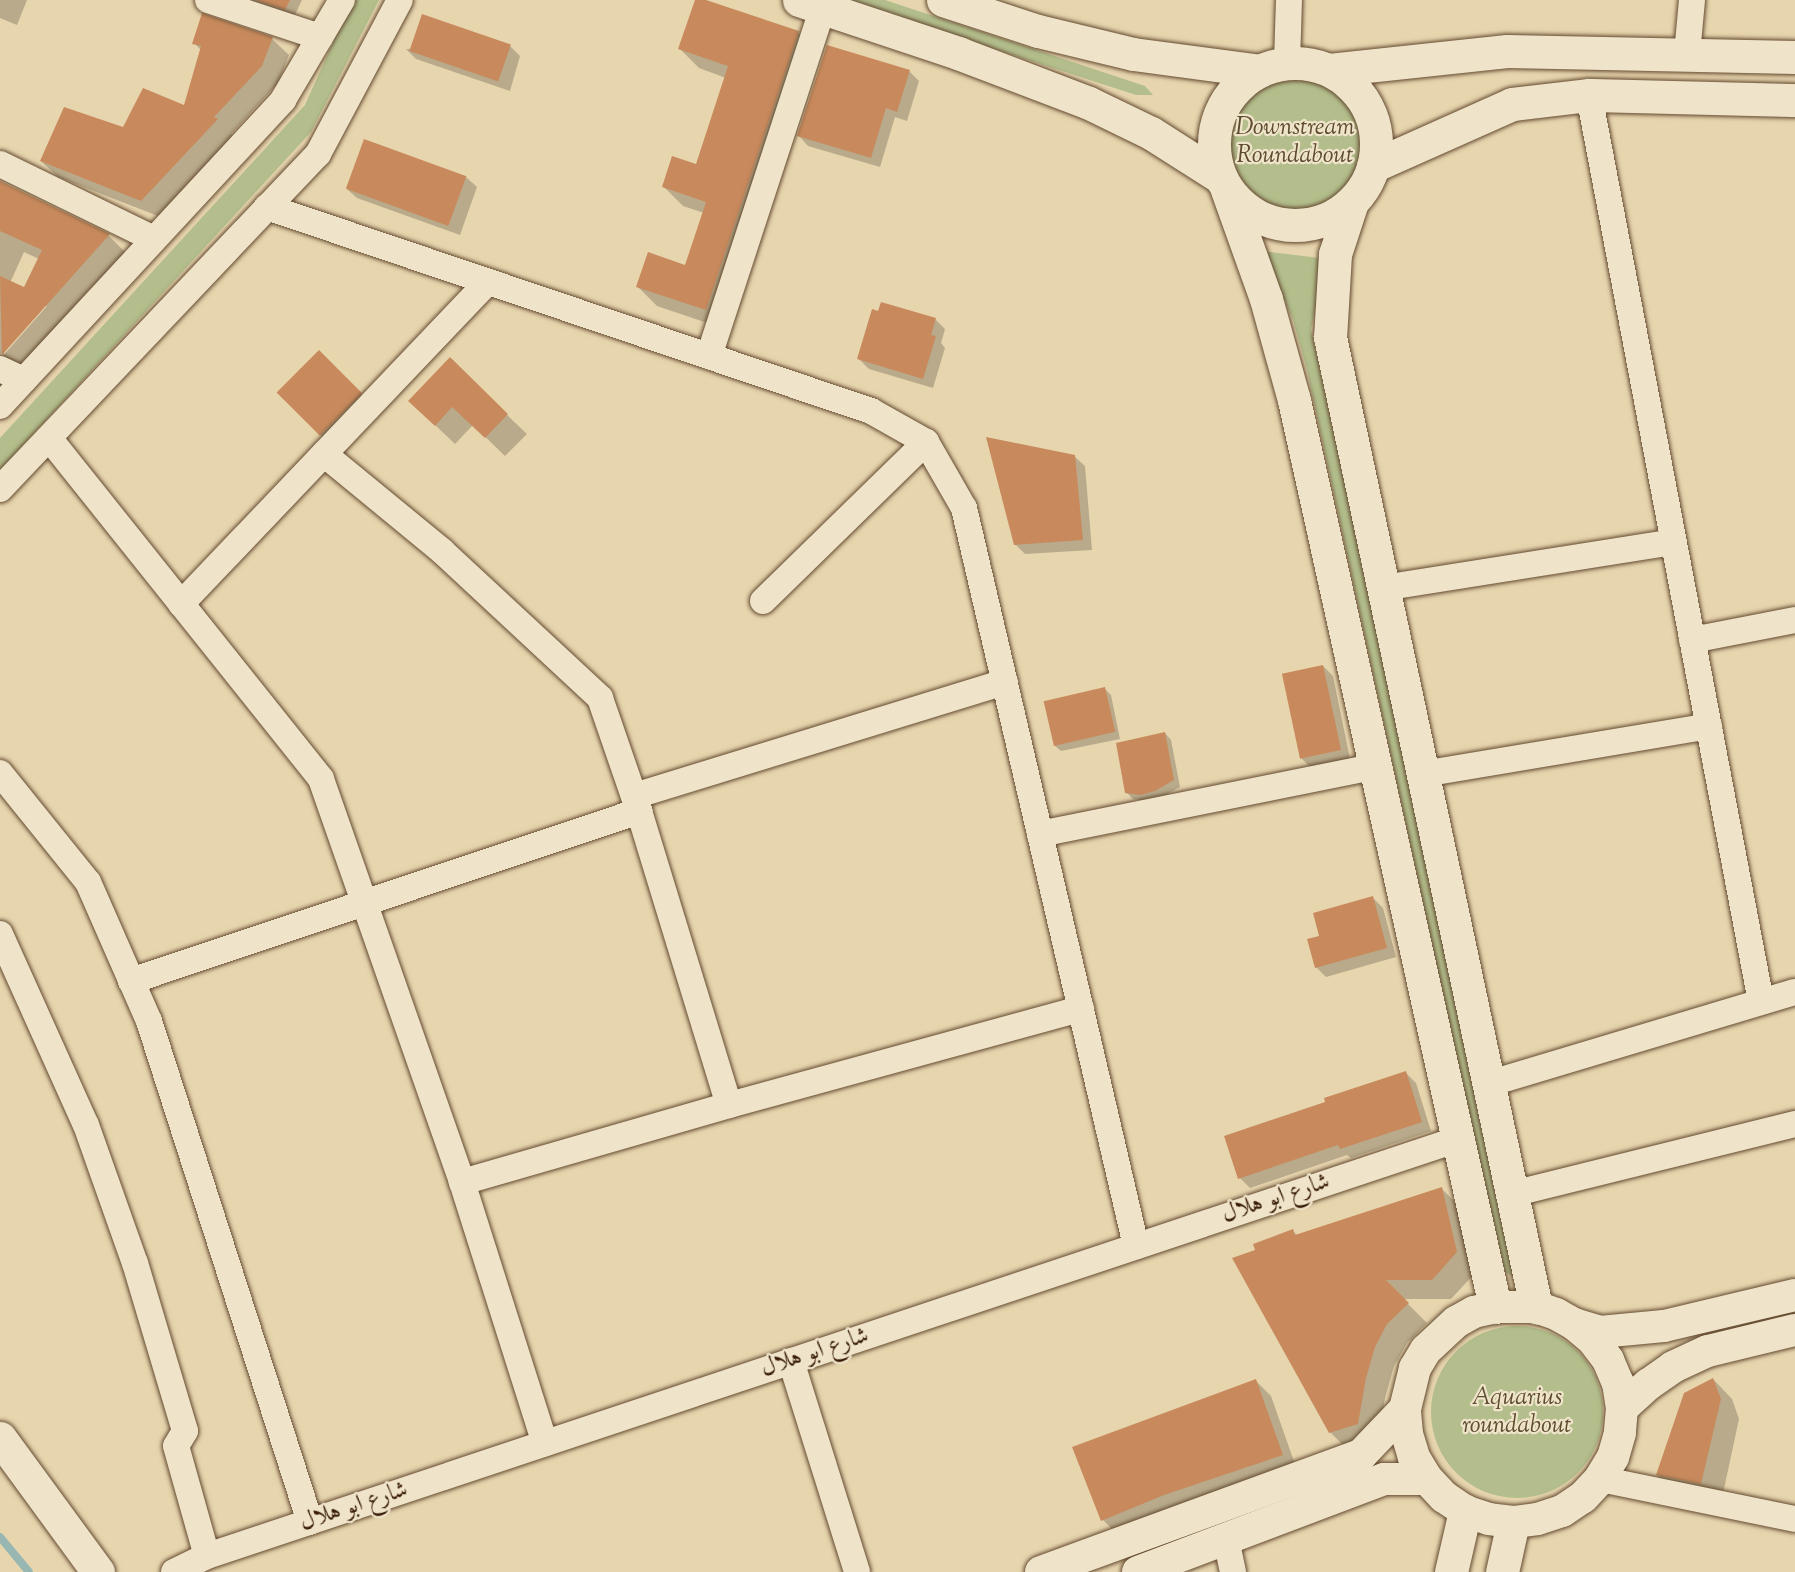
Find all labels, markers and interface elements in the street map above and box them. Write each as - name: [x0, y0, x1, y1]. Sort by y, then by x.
- park label: Downstream Roundabout: [1235, 115, 1355, 171]
- street label: شارع ابو هلال: [1218, 1168, 1334, 1230]
- street label: شارع ابو هلال: [757, 1322, 873, 1384]
- park label: Aquarius roundabout: [1463, 1385, 1571, 1441]
- street label: شارع ابو هلال: [296, 1476, 412, 1538]

